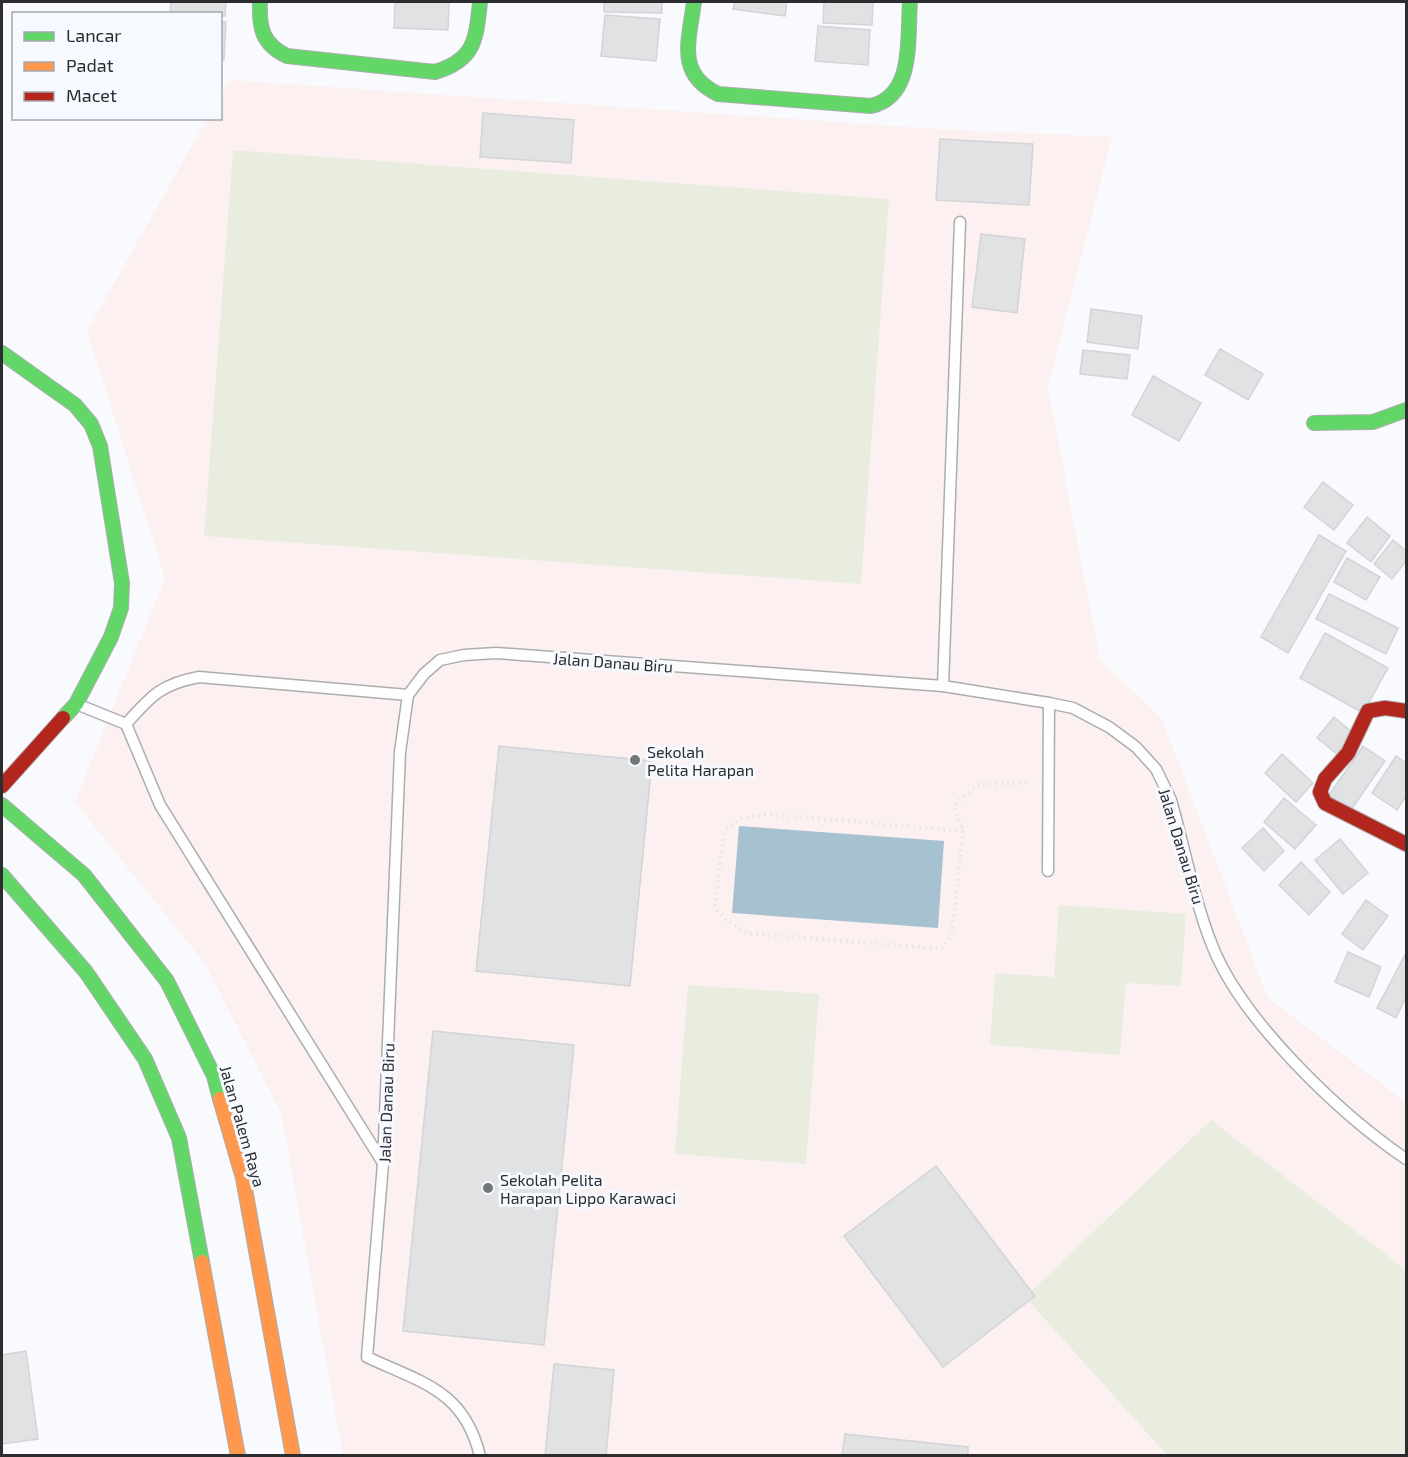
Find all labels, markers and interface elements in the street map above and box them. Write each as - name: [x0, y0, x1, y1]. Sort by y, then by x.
- legend: [12, 12, 222, 120]
- text: Lancar: [66, 24, 122, 46]
- text: Padat: [66, 54, 114, 76]
- text: Macet: [66, 84, 117, 106]
- street label: Jalan Danau Biru: [552, 648, 674, 676]
- place label: Sekolah Pelita Harapan: [647, 742, 754, 779]
- marker: Sekolah Pelita Harapan: [628, 753, 642, 767]
- street label: Jalan Danau Biru: [1155, 786, 1209, 906]
- street label: Jalan Danau Biru: [374, 1043, 398, 1163]
- street label: Jalan Palem Raya: [217, 1063, 269, 1189]
- place label: Sekolah Pelita Harapan Lippo Karawaci: [500, 1170, 676, 1207]
- marker: Sekolah Pelita Harapan Lippo Karawaci: [481, 1181, 495, 1195]

